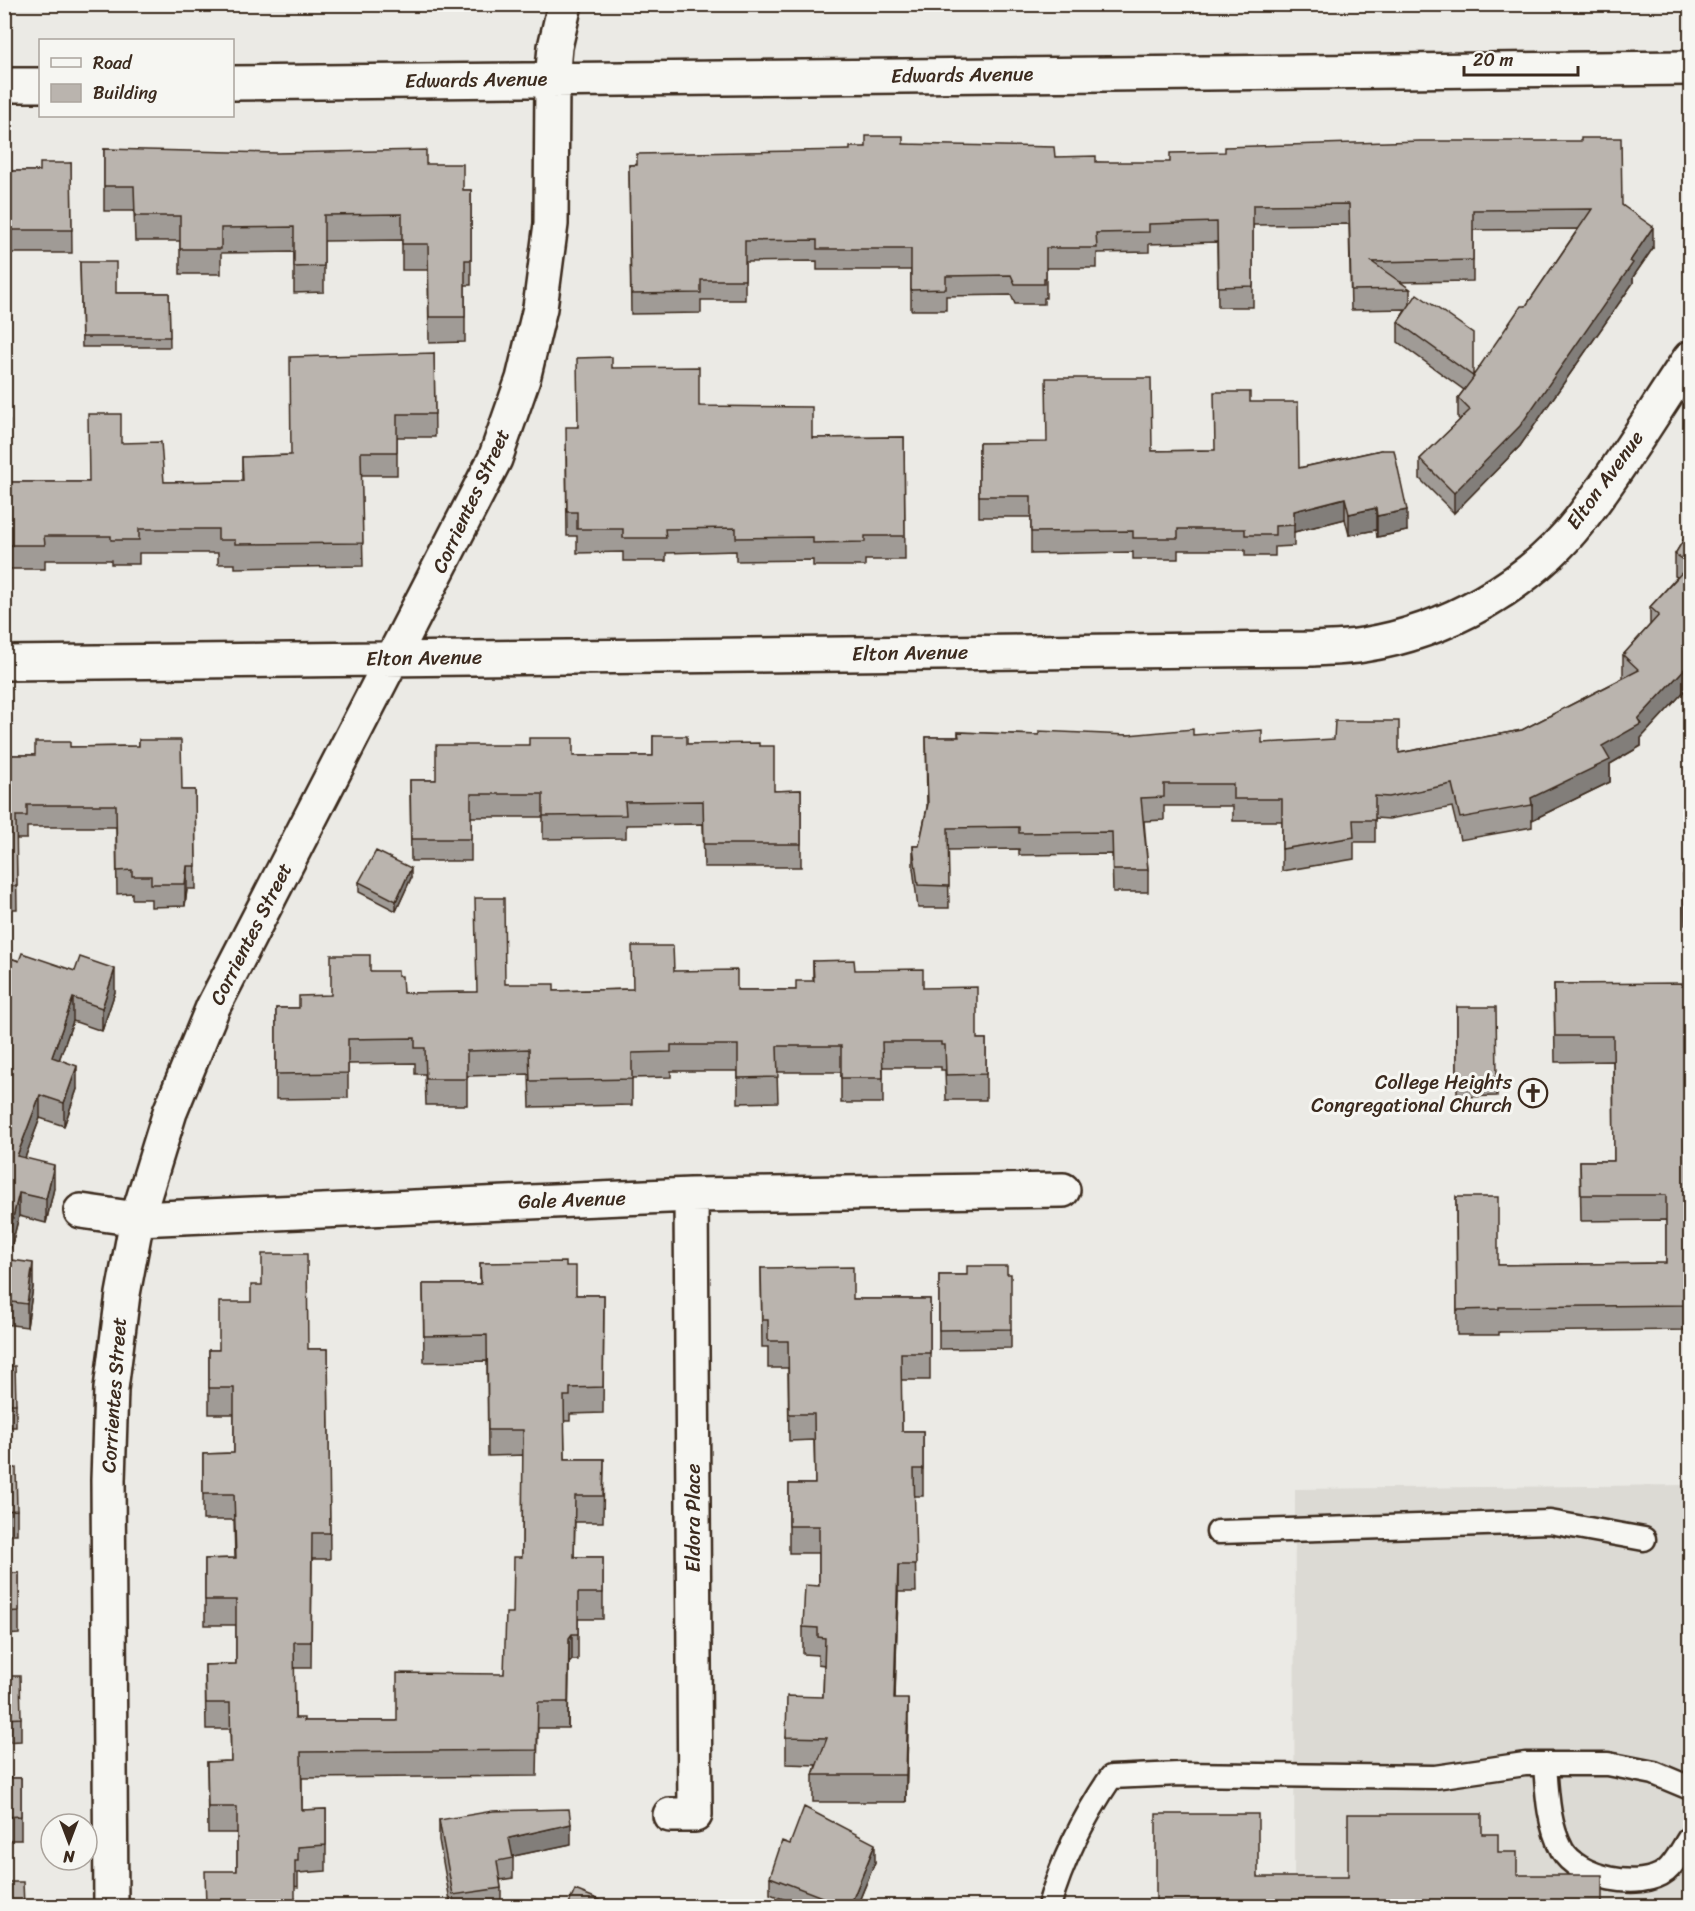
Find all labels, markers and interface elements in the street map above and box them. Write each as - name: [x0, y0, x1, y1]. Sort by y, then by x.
- legend: [39, 39, 234, 117]
- scale bar: [1464, 39, 1578, 77]
- text: 20 m: [1473, 44, 1513, 76]
- text: Road: [93, 47, 133, 79]
- street label: Edwards Avenue: [890, 56, 1034, 94]
- street label: Edwards Avenue: [404, 61, 548, 99]
- text: Building: [93, 77, 157, 109]
- street label: Corrientes Street: [422, 423, 520, 579]
- street label: Elton Avenue: [1557, 423, 1653, 537]
- street label: Elton Avenue: [852, 634, 968, 672]
- street label: Elton Avenue: [366, 639, 482, 677]
- street label: Corrientes Street: [200, 856, 302, 1011]
- place label: College Heights Congregational Church: [1311, 1065, 1513, 1123]
- church icon: College Heights Congregational Church: [1517, 1077, 1549, 1109]
- street label: Gale Avenue: [518, 1181, 626, 1219]
- street label: Corrientes Street: [91, 1316, 137, 1474]
- street label: Eldora Place: [676, 1463, 711, 1573]
- north arrow: [39, 1812, 99, 1872]
- text: N: [63, 1842, 76, 1871]

